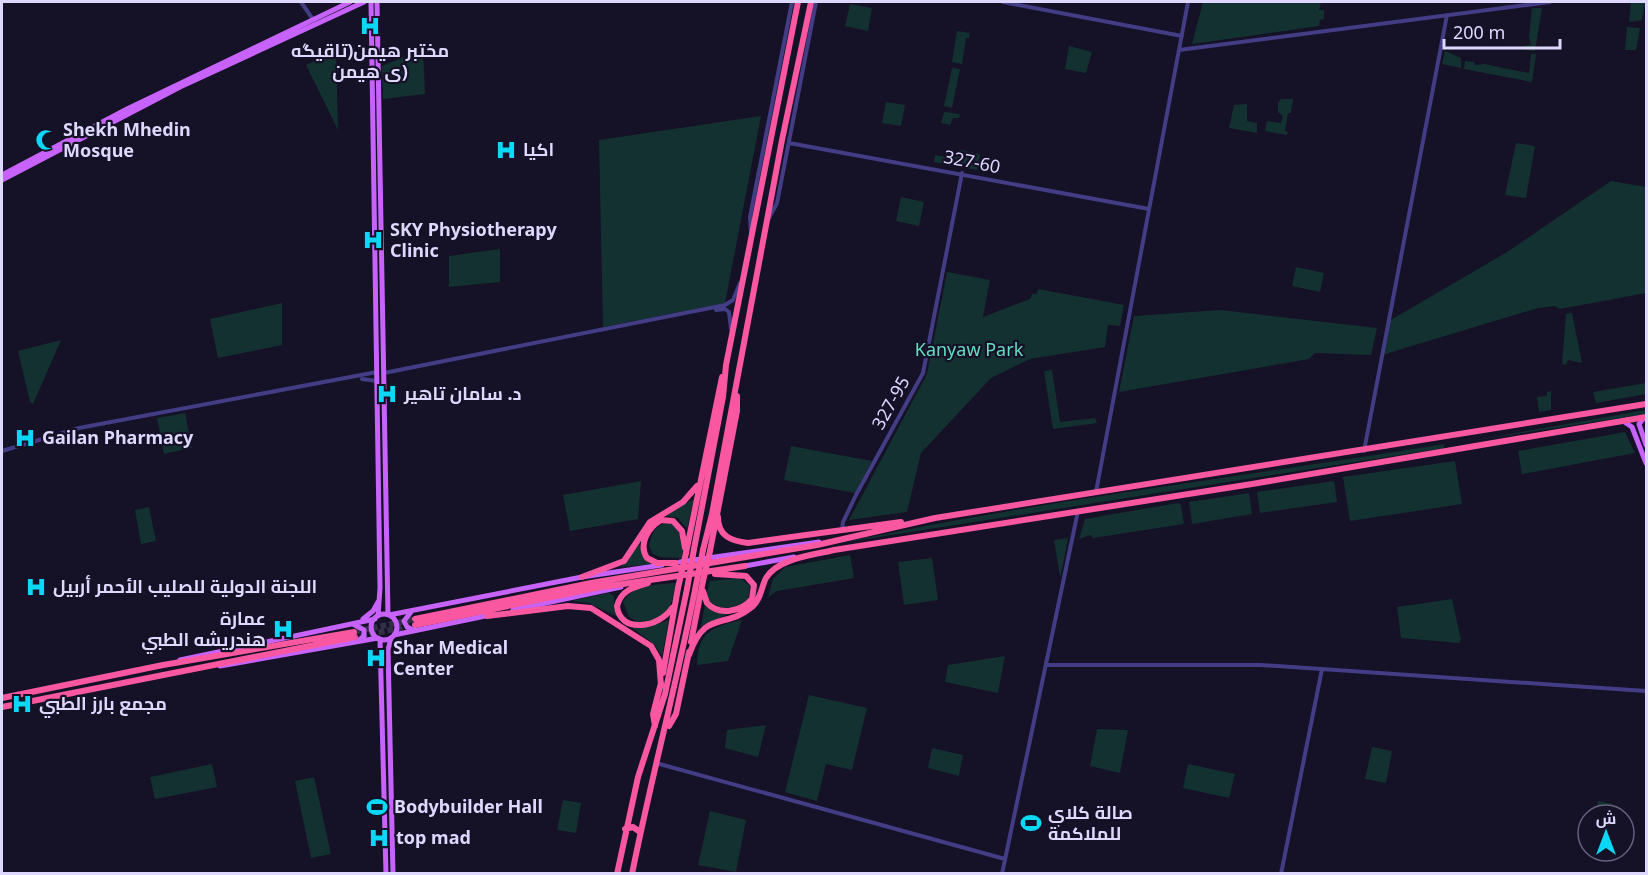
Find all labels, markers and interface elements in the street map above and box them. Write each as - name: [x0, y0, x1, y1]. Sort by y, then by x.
- scale bar: [1444, 12, 1560, 50]
- hospital icon: مختبر هيمن(تاقیگه ی هیمن): [358, 14, 382, 38]
- text: 200 m: [1453, 20, 1505, 44]
- place label: مختبر هيمن(تاقیگه ی هیمن): [291, 38, 449, 83]
- place label: Shekh Mhedin Mosque: [63, 117, 191, 162]
- mosque icon: Shekh Mhedin Mosque: [34, 128, 58, 152]
- place label: اكيا: [523, 137, 554, 161]
- hospital icon: اكيا: [494, 138, 518, 162]
- street label: 327-60: [942, 144, 1003, 178]
- place label: SKY Physiotherapy Clinic: [390, 217, 557, 262]
- hospital icon: SKY Physiotherapy Clinic: [361, 228, 385, 252]
- park label: Kanyaw Park: [915, 337, 1024, 361]
- street label: 327-95: [866, 372, 915, 433]
- place label: د. سامان تاهیر: [403, 381, 522, 405]
- hospital icon: د. سامان تاهیر: [375, 382, 399, 406]
- place label: Gailan Pharmacy: [42, 425, 194, 449]
- hospital icon: Gailan Pharmacy: [13, 426, 37, 450]
- place label: اللجنة الدولية للصليب الأحمر أربيل: [53, 574, 317, 598]
- hospital icon: اللجنة الدولية للصليب الأحمر أربيل: [24, 575, 48, 599]
- place label: عمارة هندريشه الطبي: [141, 606, 266, 655]
- hospital icon: عمارة هندريشه الطبي: [271, 617, 295, 641]
- place label: Shar Medical Center: [393, 635, 508, 680]
- hospital icon: Shar Medical Center: [364, 646, 388, 670]
- place label: مجمع بارز الطبي: [39, 691, 167, 719]
- hospital icon: مجمع بارز الطبي: [10, 692, 34, 716]
- place label: Bodybuilder Hall: [394, 794, 543, 818]
- sports icon: Bodybuilder Hall: [365, 795, 389, 819]
- place label: صالة كلاي للملاكمة: [1048, 800, 1133, 845]
- north arrow: [1576, 803, 1636, 863]
- text: ش: [1596, 807, 1616, 829]
- sports icon: صالة كلاي للملاكمة: [1019, 811, 1043, 835]
- place label: top mad: [396, 825, 471, 849]
- hospital icon: top mad: [367, 826, 391, 850]

